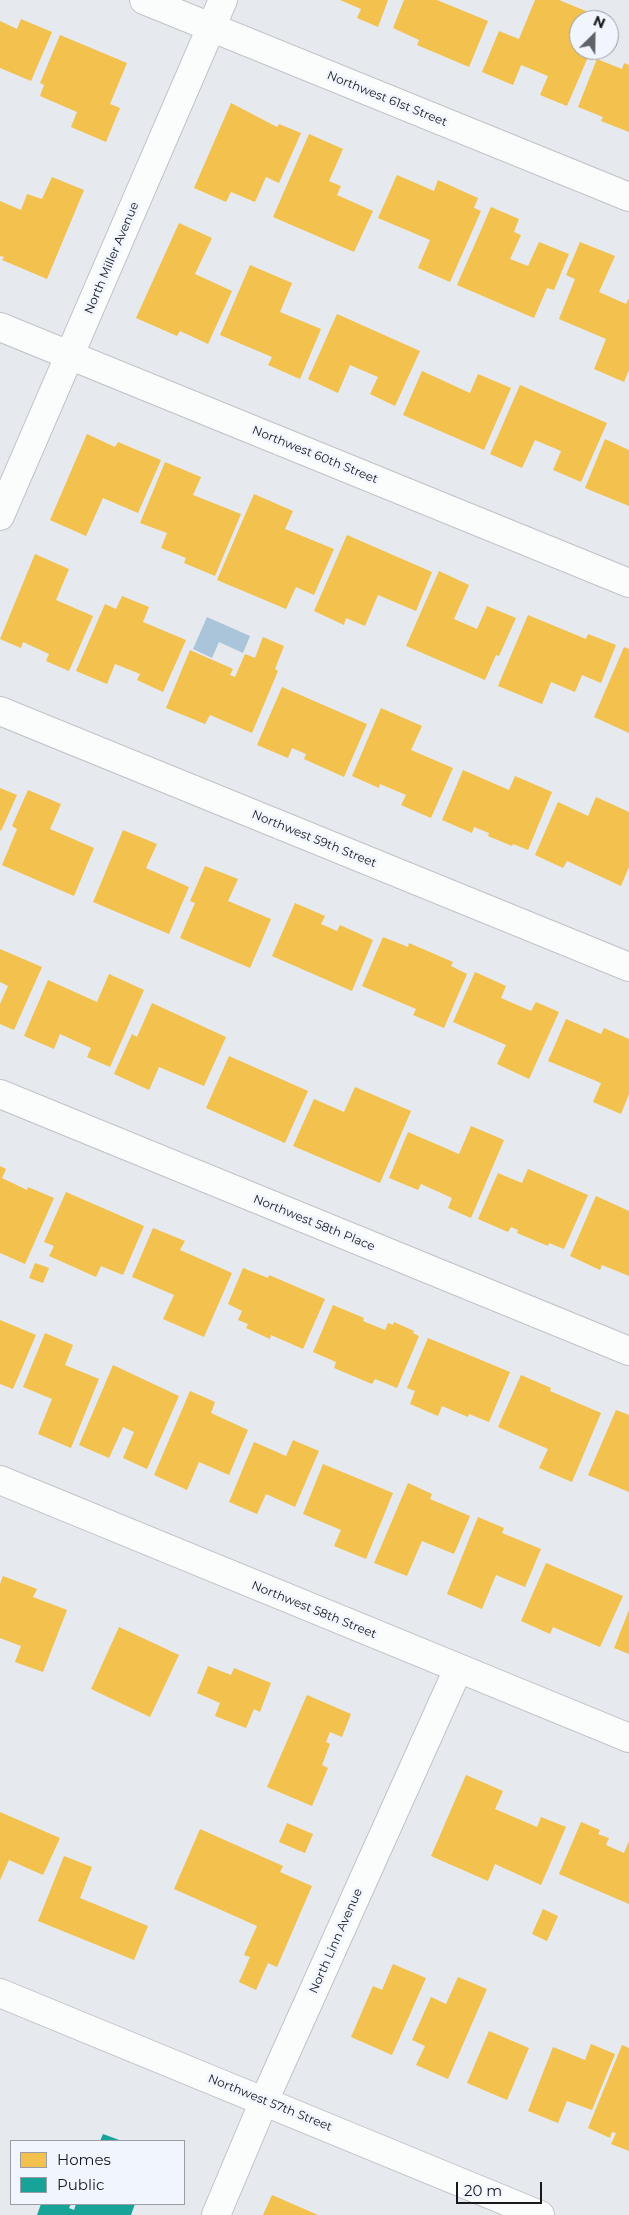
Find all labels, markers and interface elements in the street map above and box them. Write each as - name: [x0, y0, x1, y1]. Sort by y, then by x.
- north arrow: [569, 10, 619, 60]
- text: N: [591, 12, 608, 33]
- street label: Northwest 61st Street: [325, 68, 449, 130]
- street label: North Miller Avenue: [82, 200, 142, 316]
- street label: Northwest 60th Street: [250, 423, 380, 487]
- street label: Northwest 59th Street: [250, 807, 378, 871]
- street label: Northwest 58th Place: [251, 1192, 377, 1254]
- street label: Northwest 58th Street: [249, 1578, 379, 1642]
- street label: North Linn Avenue: [306, 1886, 366, 1996]
- street label: Northwest 57th Street: [206, 2071, 334, 2135]
- legend: [10, 2140, 185, 2205]
- text: Homes: [57, 2150, 111, 2169]
- scale bar: [459, 2172, 545, 2204]
- text: Public: [57, 2175, 105, 2194]
- text: 20 m: [464, 2181, 502, 2200]

